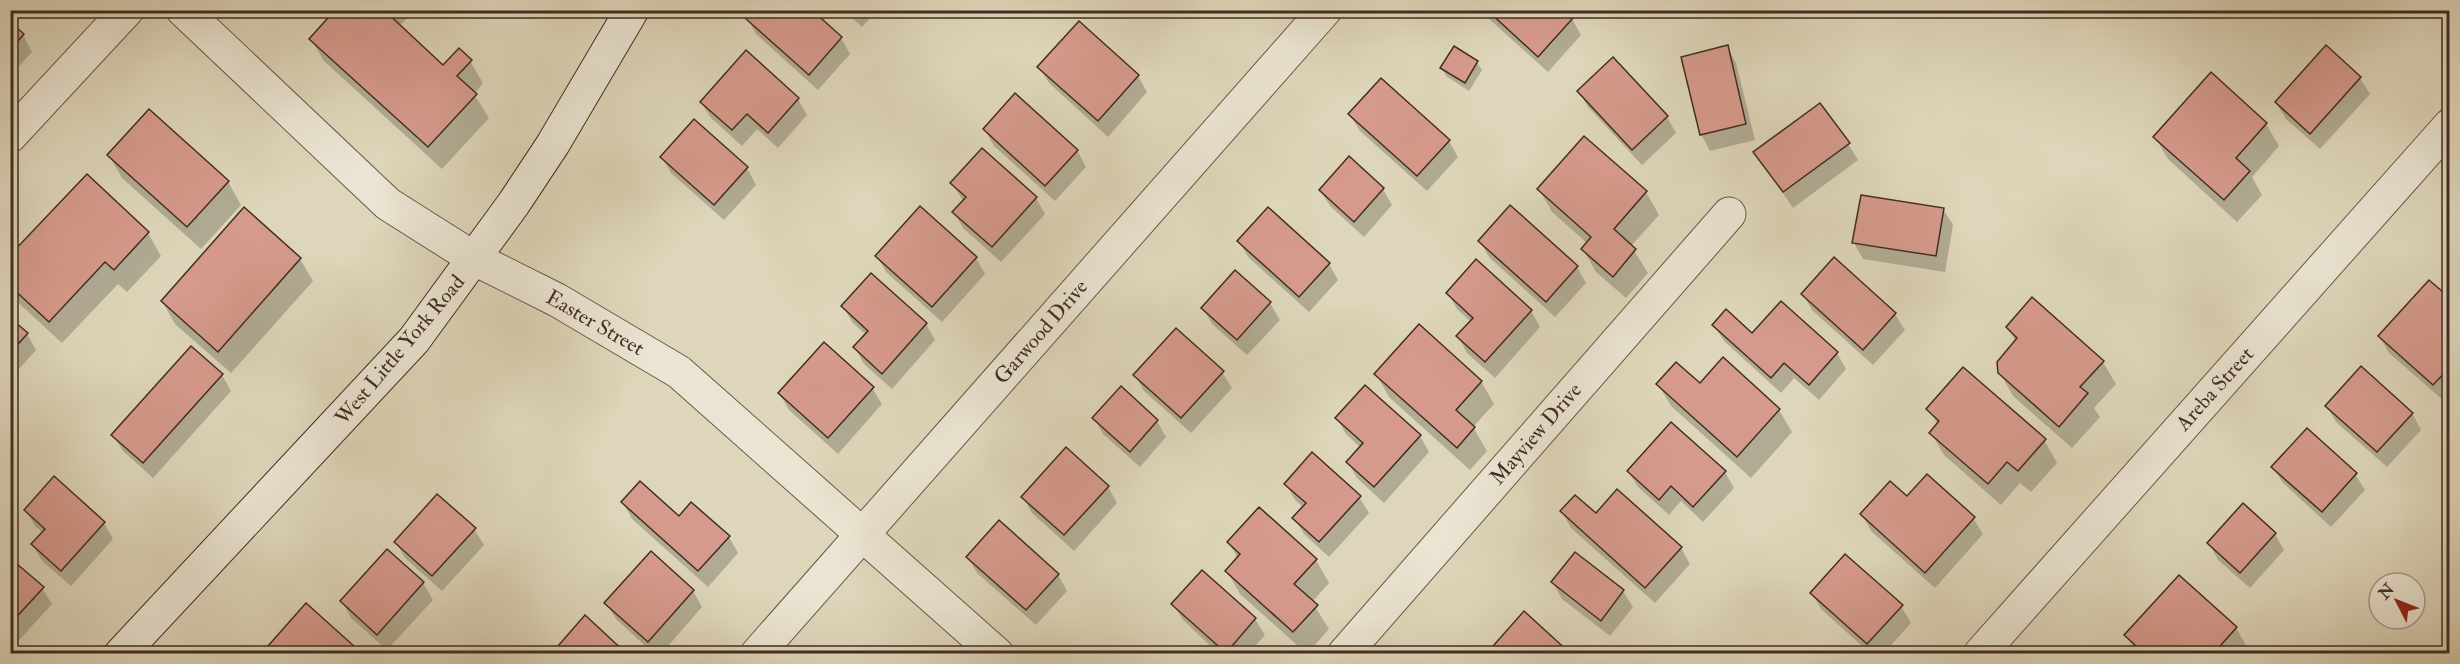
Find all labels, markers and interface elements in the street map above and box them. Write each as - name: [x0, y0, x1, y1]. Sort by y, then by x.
- street label: West Little York Road: [329, 269, 471, 431]
- street label: Garwood Drive: [988, 274, 1094, 390]
- street label: Easter Street: [541, 284, 649, 362]
- street label: Areba Street: [2170, 341, 2260, 437]
- street label: Mayview Drive: [1484, 377, 1588, 491]
- north arrow: [2367, 571, 2427, 631]
- text: N: [2374, 579, 2399, 604]

